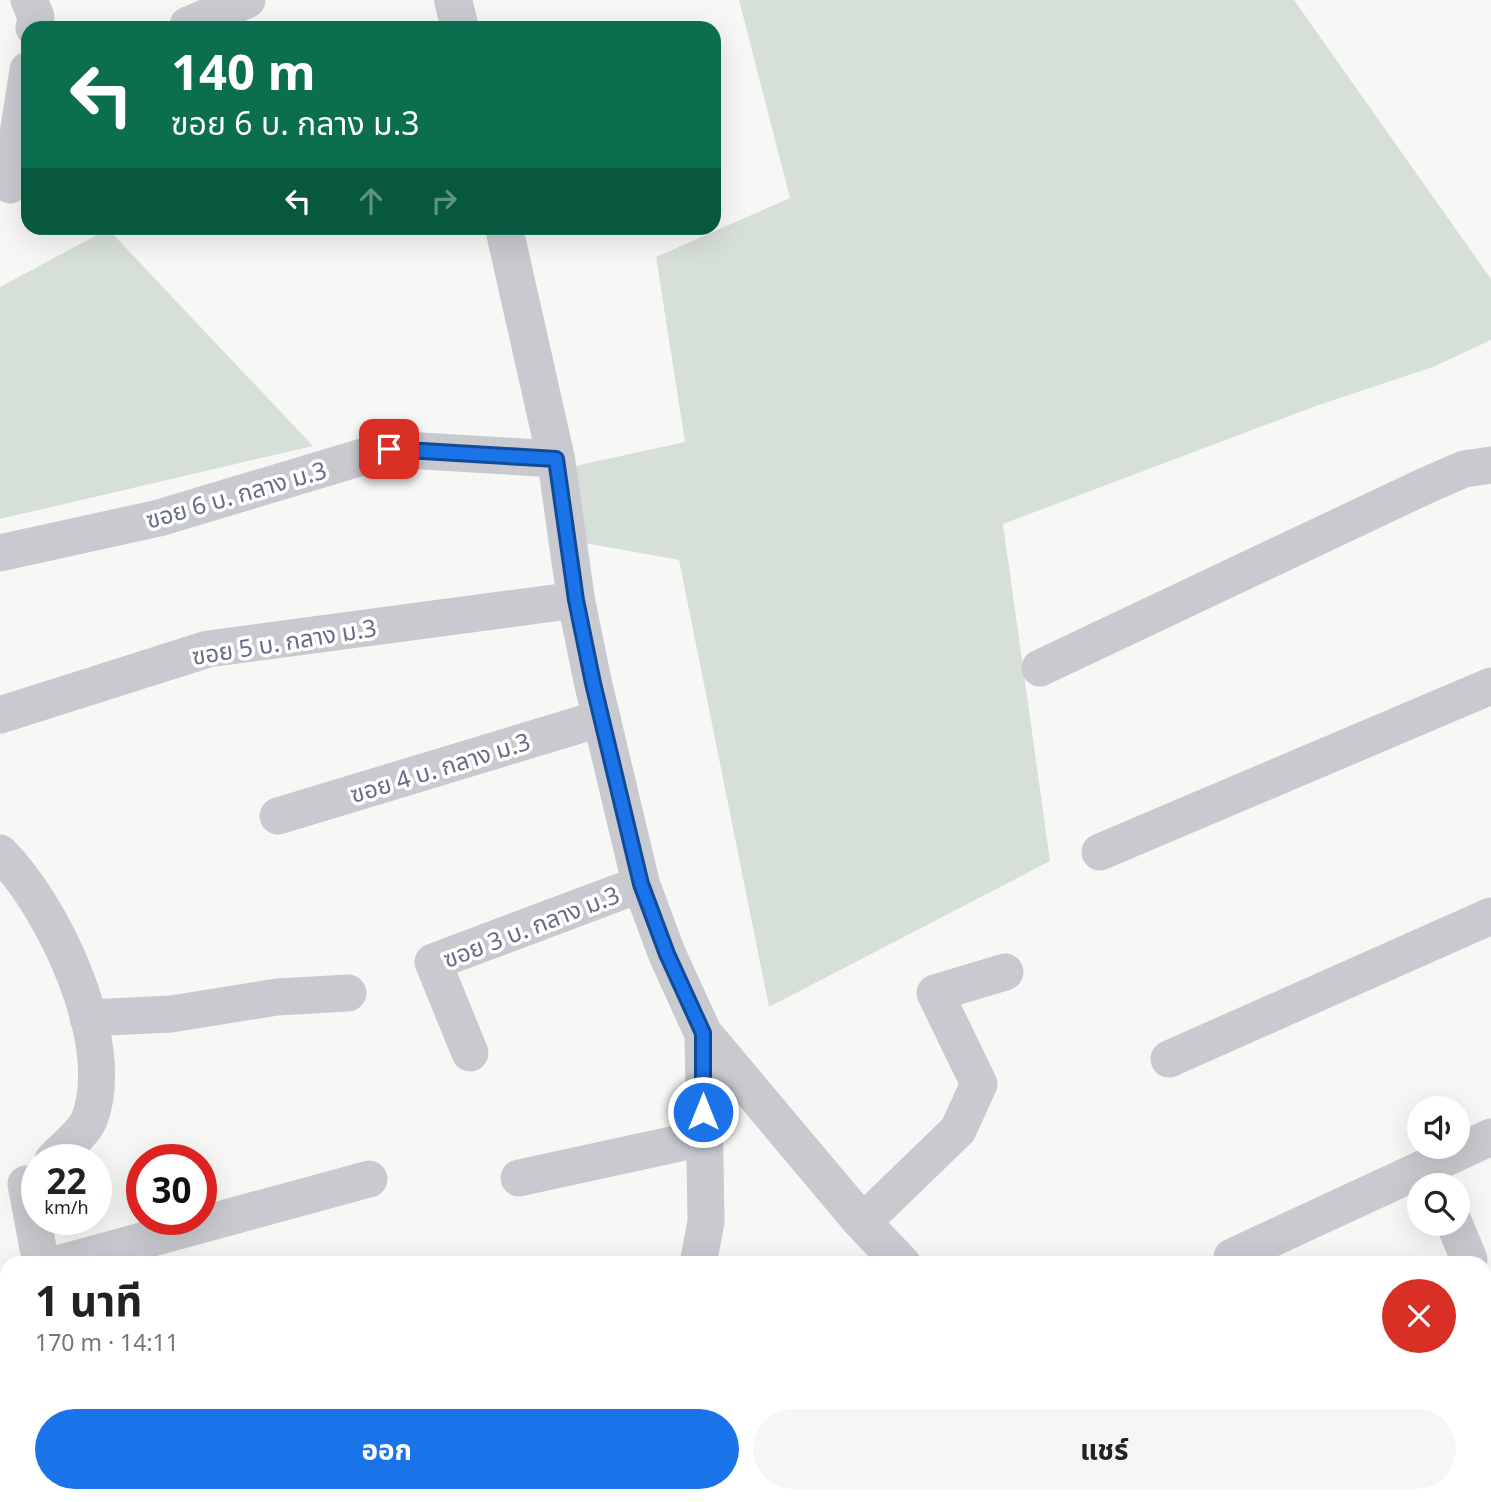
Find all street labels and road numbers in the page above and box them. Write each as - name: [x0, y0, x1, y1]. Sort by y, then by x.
- street label: ฃอย 6 บ. กลาง ม.3: [142, 452, 330, 536]
- street label: ฃอย 5 บ. กลาง ม.3: [189, 610, 379, 672]
- street label: ฃอย 4 บ. กลาง ม.3: [346, 724, 534, 810]
- street label: ฃอย 3 บ. กลาง ม.3: [438, 877, 624, 975]

